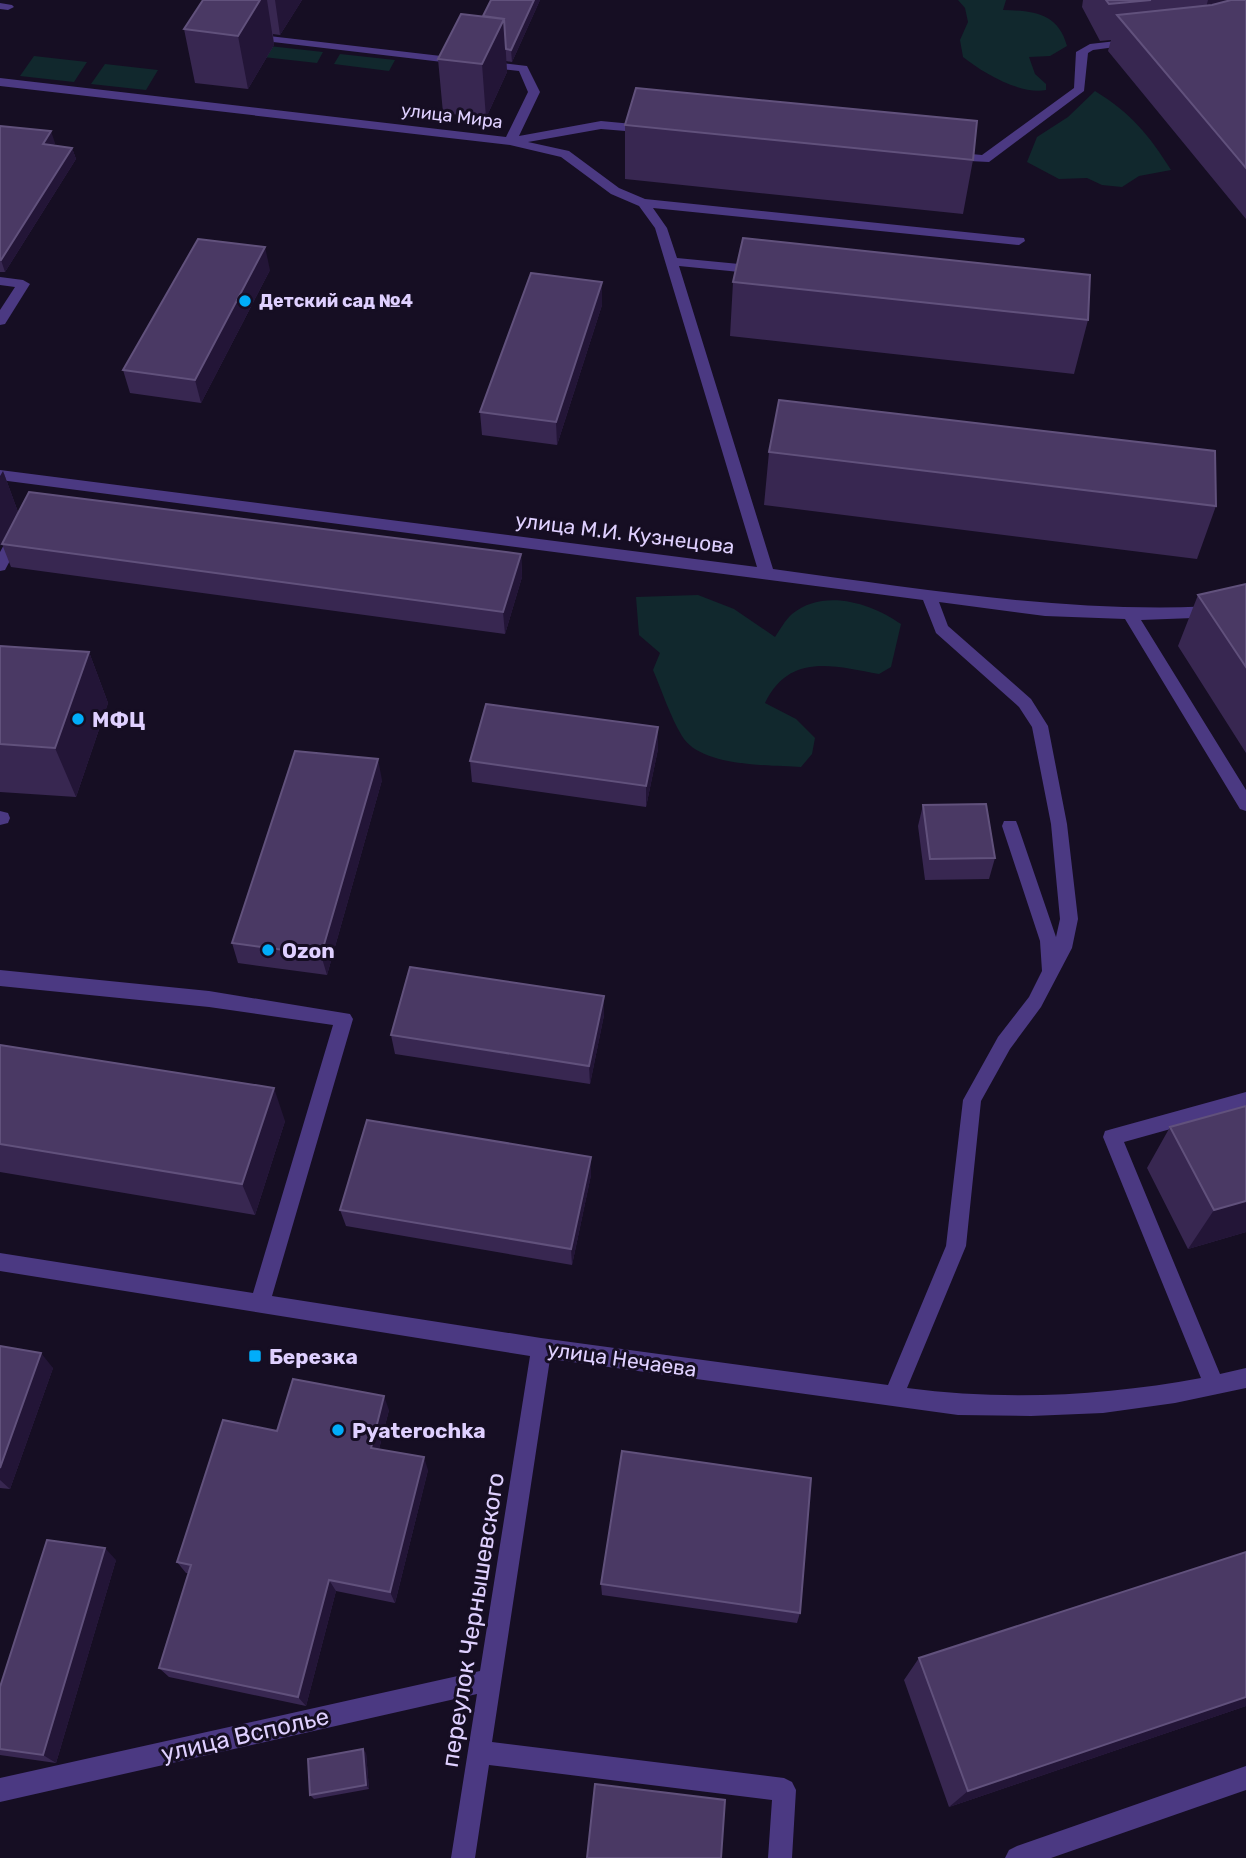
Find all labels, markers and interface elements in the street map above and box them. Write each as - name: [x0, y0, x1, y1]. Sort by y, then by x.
- street label: улица Мира: [400, 99, 504, 133]
- place label: Детский сад №4: [259, 290, 413, 312]
- marker: Детский сад №4: [237, 293, 253, 309]
- street label: улица М.И. Кузнецова: [514, 507, 736, 559]
- place label: МФЦ: [92, 707, 145, 732]
- marker: МФЦ: [70, 711, 86, 727]
- place label: Ozon: [282, 938, 335, 963]
- marker: Ozon: [260, 942, 276, 958]
- street label: улица Нечаева: [546, 1336, 698, 1382]
- place label: Березка: [269, 1344, 358, 1369]
- marker: Березка: [247, 1348, 263, 1364]
- place label: Pyaterochka: [352, 1418, 486, 1443]
- marker: Pyaterochka: [330, 1422, 346, 1438]
- street label: переулок Чернышевского: [436, 1471, 510, 1769]
- street label: улица Всполье: [158, 1702, 332, 1768]

